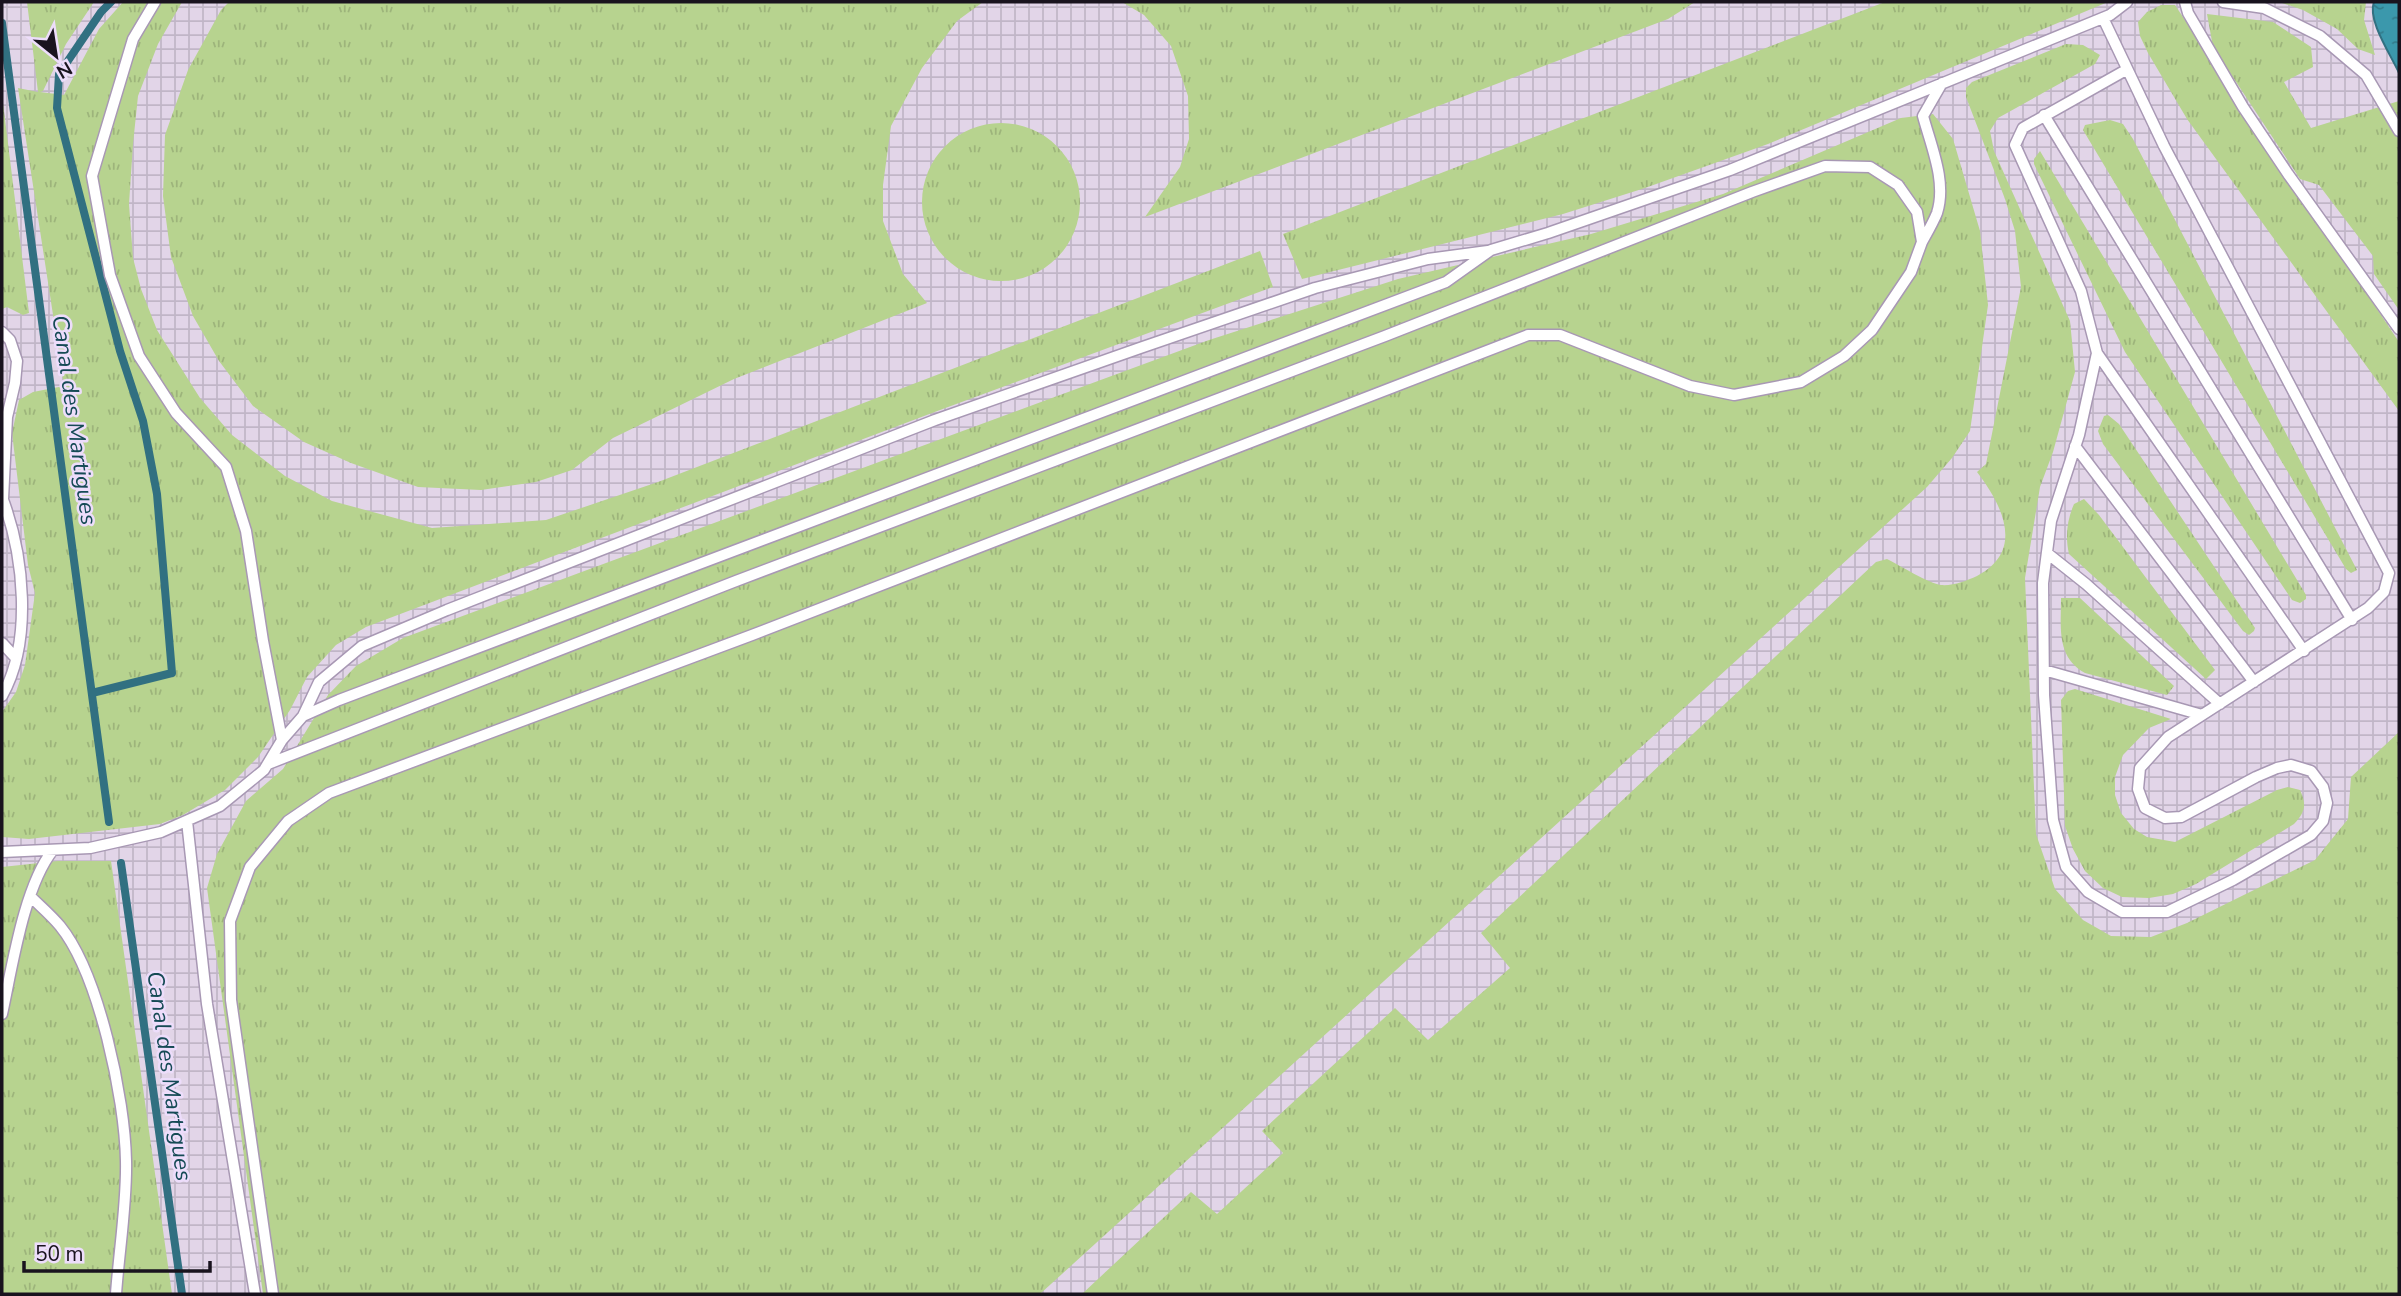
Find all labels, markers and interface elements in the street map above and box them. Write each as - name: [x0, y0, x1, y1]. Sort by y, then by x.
- north arrow: [21, 21, 91, 91]
- text: N: [51, 55, 77, 85]
- water label: Canal des Martigues: [44, 313, 105, 527]
- water label: Canal des Martigues: [139, 969, 200, 1183]
- scale bar: [24, 1230, 210, 1274]
- text: 50 m: [35, 1240, 84, 1268]

